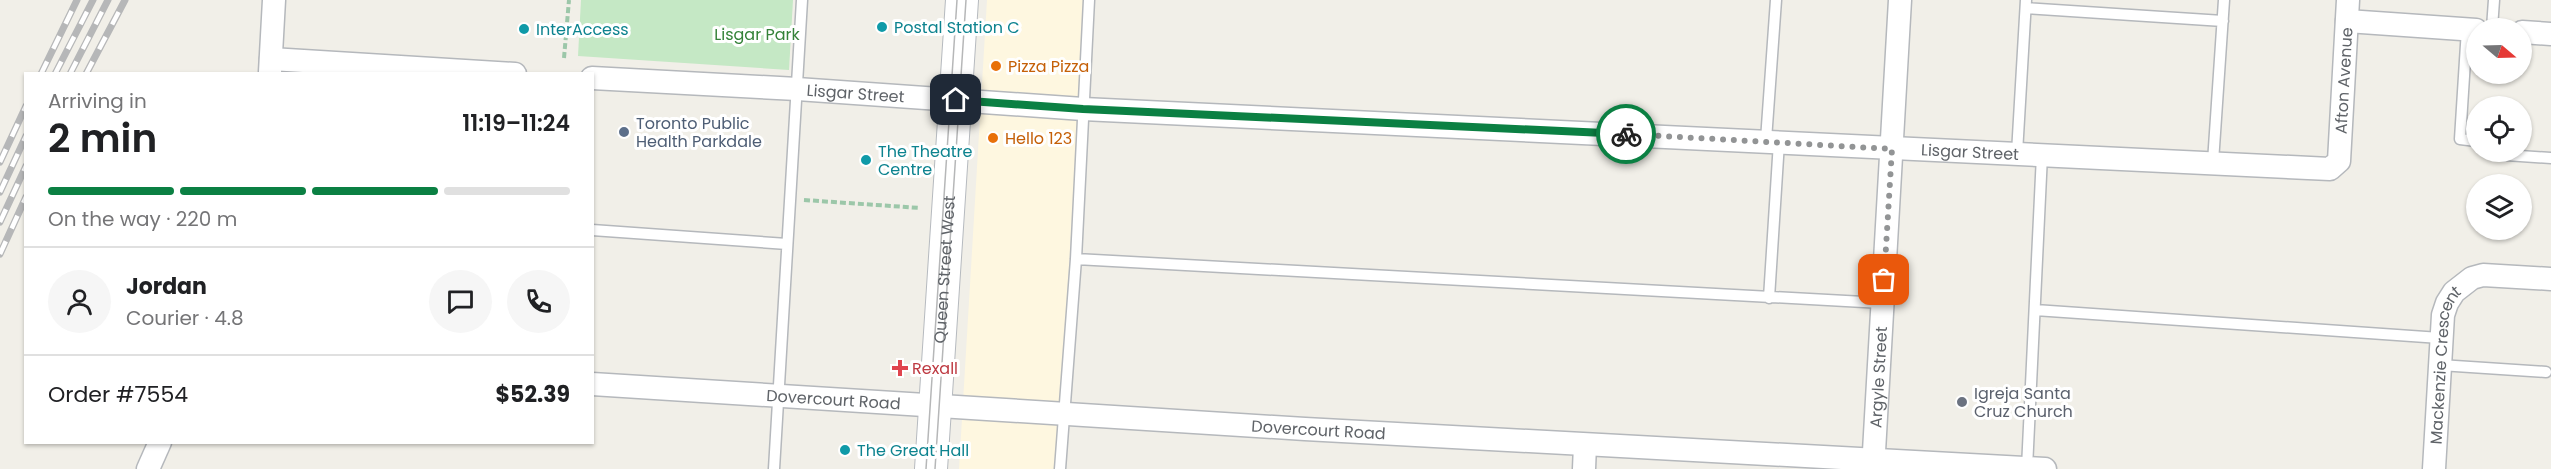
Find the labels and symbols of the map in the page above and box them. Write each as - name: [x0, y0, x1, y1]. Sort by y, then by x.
- place label: Postal Station C: [894, 16, 1020, 39]
- place label: InterAccess: [536, 18, 629, 41]
- north arrow: [2466, 18, 2532, 84]
- marker: Postal Station C: [875, 20, 889, 34]
- marker: InterAccess: [517, 22, 531, 36]
- park label: Lisgar Park: [714, 23, 800, 46]
- street label: Afton Avenue: [2330, 27, 2358, 135]
- place label: Pizza Pizza: [1008, 55, 1089, 78]
- marker: Pizza Pizza: [989, 59, 1003, 73]
- pin: [930, 74, 981, 125]
- street label: Lisgar Street: [806, 79, 905, 108]
- courier: [1596, 104, 1656, 164]
- place label: Toronto Public Health Parkdale: [636, 112, 762, 153]
- marker: Toronto Public Health Parkdale: [617, 125, 631, 139]
- place label: Hello 123: [1005, 127, 1072, 150]
- marker: Hello 123: [986, 131, 1000, 145]
- street label: Lisgar Street: [1920, 138, 2020, 166]
- place label: The Theatre Centre: [878, 140, 973, 181]
- marker: The Theatre Centre: [859, 153, 873, 167]
- street label: Queen Street West: [928, 195, 961, 344]
- pin: [1858, 254, 1909, 305]
- street label: Mackenzie Crescent: [2424, 280, 2466, 445]
- street label: Argyle Street: [1864, 326, 1893, 429]
- place label: Rexall: [912, 357, 958, 380]
- marker: Rexall: [893, 361, 907, 375]
- place label: Igreja Santa Cruz Church: [1974, 382, 2073, 423]
- street label: Dovercourt Road: [766, 384, 901, 415]
- marker: Igreja Santa Cruz Church: [1955, 395, 1969, 409]
- street label: Dovercourt Road: [1251, 415, 1386, 445]
- place label: The Great Hall: [857, 439, 969, 462]
- marker: The Great Hall: [838, 443, 852, 457]

